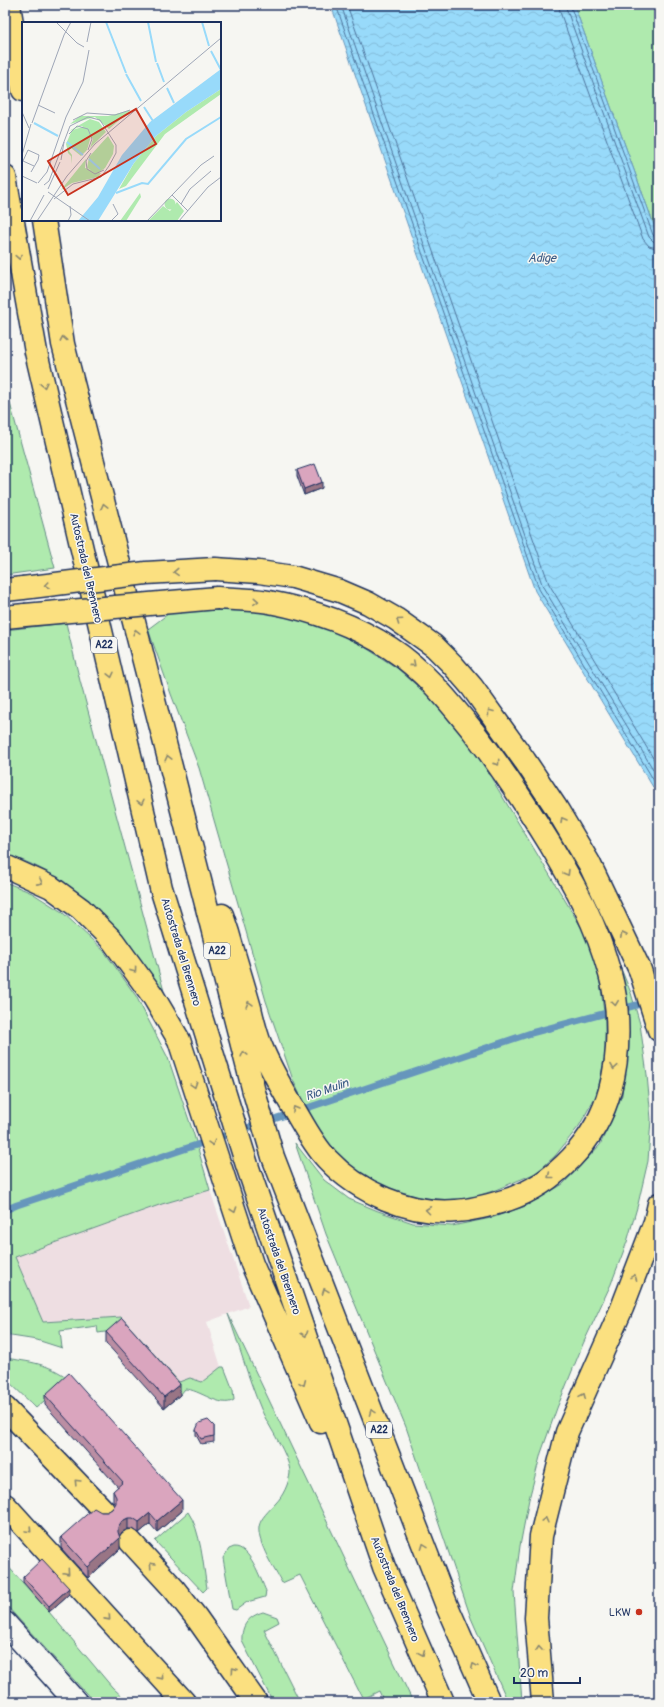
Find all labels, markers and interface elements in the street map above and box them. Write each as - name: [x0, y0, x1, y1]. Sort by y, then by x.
- inset map: [22, 22, 221, 221]
- water label: Adige: [528, 251, 557, 266]
- one-way arrow: [14, 254, 23, 260]
- one-way arrow: [59, 336, 67, 343]
- one-way arrow: [39, 382, 47, 388]
- one-way arrow: [101, 503, 109, 510]
- street label: Autostrada del Brennero: [67, 512, 105, 624]
- one-way arrow: [173, 567, 179, 576]
- one-way arrow: [44, 580, 50, 589]
- one-way arrow: [253, 596, 259, 605]
- one-way arrow: [396, 618, 403, 626]
- one-way arrow: [133, 629, 141, 636]
- road number: A22: [91, 637, 117, 653]
- one-way arrow: [408, 660, 415, 667]
- one-way arrow: [107, 672, 115, 678]
- one-way arrow: [487, 709, 495, 716]
- one-way arrow: [164, 755, 173, 762]
- one-way arrow: [492, 758, 499, 765]
- one-way arrow: [136, 798, 144, 805]
- one-way arrow: [561, 817, 568, 824]
- one-way arrow: [562, 869, 569, 876]
- one-way arrow: [36, 877, 44, 885]
- street label: Autostrada del Brennero: [158, 896, 204, 1008]
- one-way arrow: [620, 931, 628, 939]
- road number: A22: [204, 943, 230, 959]
- one-way arrow: [129, 966, 136, 973]
- one-way arrow: [610, 1000, 619, 1006]
- one-way arrow: [245, 1001, 253, 1008]
- one-way arrow: [240, 1051, 249, 1058]
- one-way arrow: [610, 1064, 619, 1071]
- water label: Rio Mulin: [304, 1075, 352, 1104]
- one-way arrow: [189, 1081, 197, 1088]
- one-way arrow: [292, 1106, 299, 1113]
- one-way arrow: [207, 1139, 216, 1146]
- one-way arrow: [548, 1172, 555, 1179]
- street label: Autostrada del Brennero: [255, 1206, 303, 1316]
- one-way arrow: [425, 1206, 431, 1215]
- one-way arrow: [229, 1207, 237, 1214]
- one-way arrow: [630, 1273, 638, 1280]
- one-way arrow: [321, 1287, 329, 1294]
- one-way arrow: [300, 1331, 308, 1338]
- one-way arrow: [299, 1379, 307, 1386]
- one-way arrow: [578, 1393, 586, 1400]
- one-way arrow: [368, 1408, 376, 1415]
- road number: A22: [366, 1422, 392, 1438]
- one-way arrow: [74, 1479, 82, 1487]
- one-way arrow: [540, 1517, 549, 1524]
- one-way arrow: [24, 1525, 32, 1533]
- street label: Autostrada del Brennero: [368, 1534, 422, 1644]
- one-way arrow: [420, 1543, 428, 1550]
- one-way arrow: [149, 1562, 157, 1570]
- one-way arrow: [62, 1568, 69, 1575]
- place label: LKW: [609, 1606, 631, 1619]
- marker: LKW: [634, 1607, 644, 1617]
- one-way arrow: [103, 1613, 111, 1621]
- one-way arrow: [534, 1646, 543, 1652]
- one-way arrow: [417, 1650, 425, 1657]
- scale bar: [514, 1659, 580, 1685]
- one-way arrow: [470, 1663, 478, 1670]
- text: 20 m: [520, 1666, 549, 1681]
- one-way arrow: [231, 1667, 239, 1674]
- one-way arrow: [156, 1672, 163, 1679]

